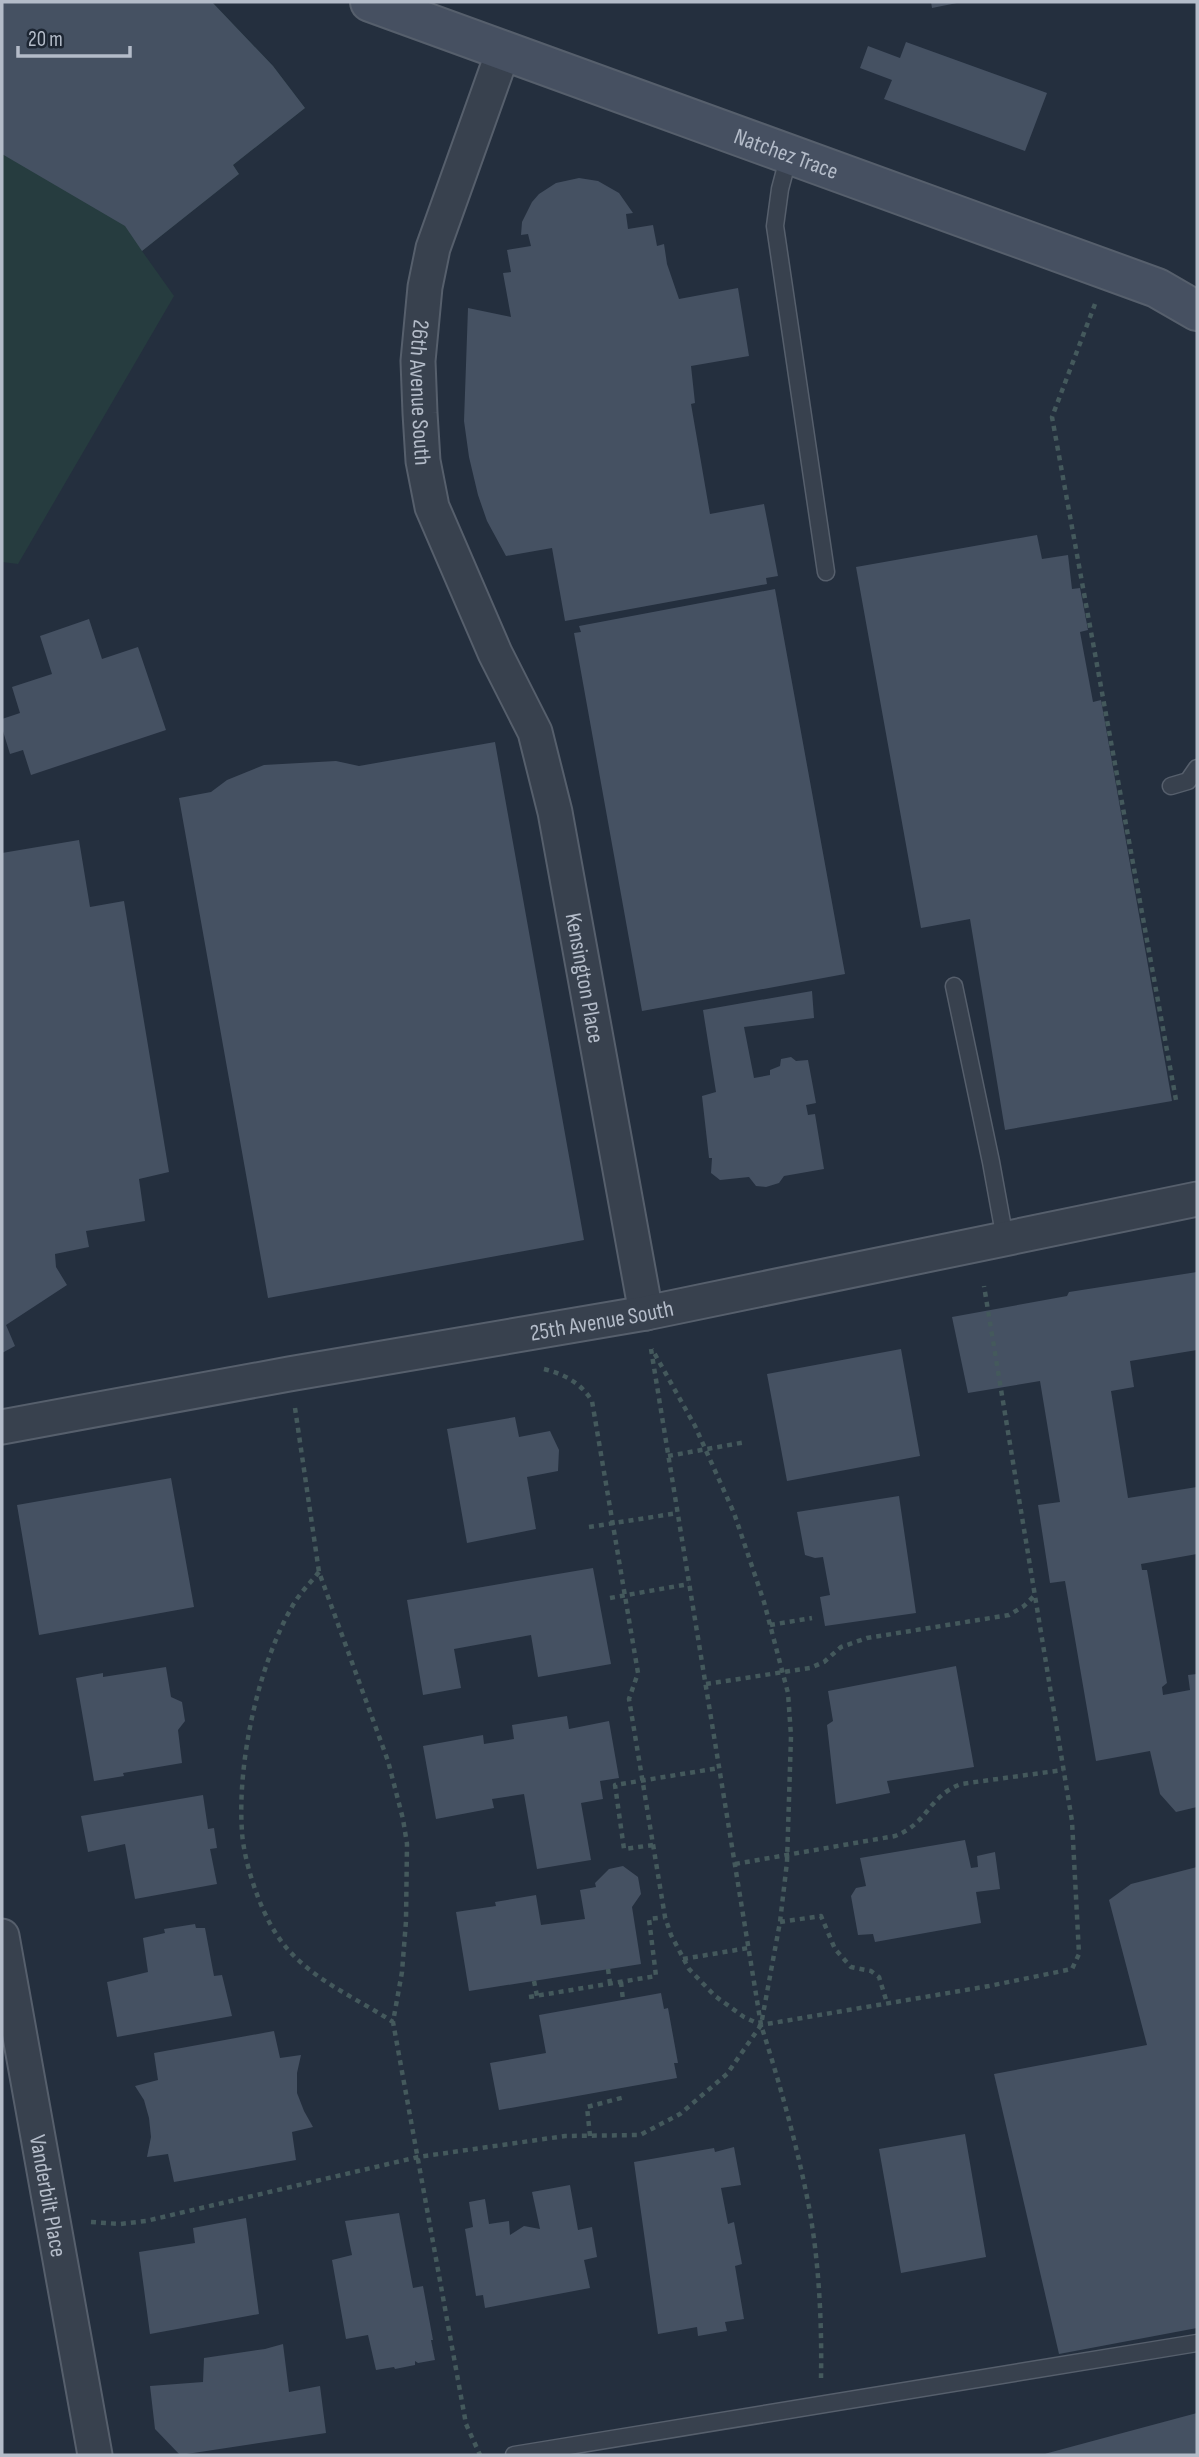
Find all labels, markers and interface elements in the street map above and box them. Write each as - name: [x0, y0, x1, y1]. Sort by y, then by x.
- scale bar: [18, 14, 130, 58]
- text: 20 m: [28, 27, 63, 52]
- street label: Natchez Trace: [730, 123, 842, 186]
- street label: 26th Avenue South: [403, 318, 436, 466]
- street label: Kensington Place: [559, 911, 610, 1045]
- street label: 25th Avenue South: [528, 1295, 676, 1348]
- street label: Vanderbilt Place: [23, 2133, 72, 2259]

